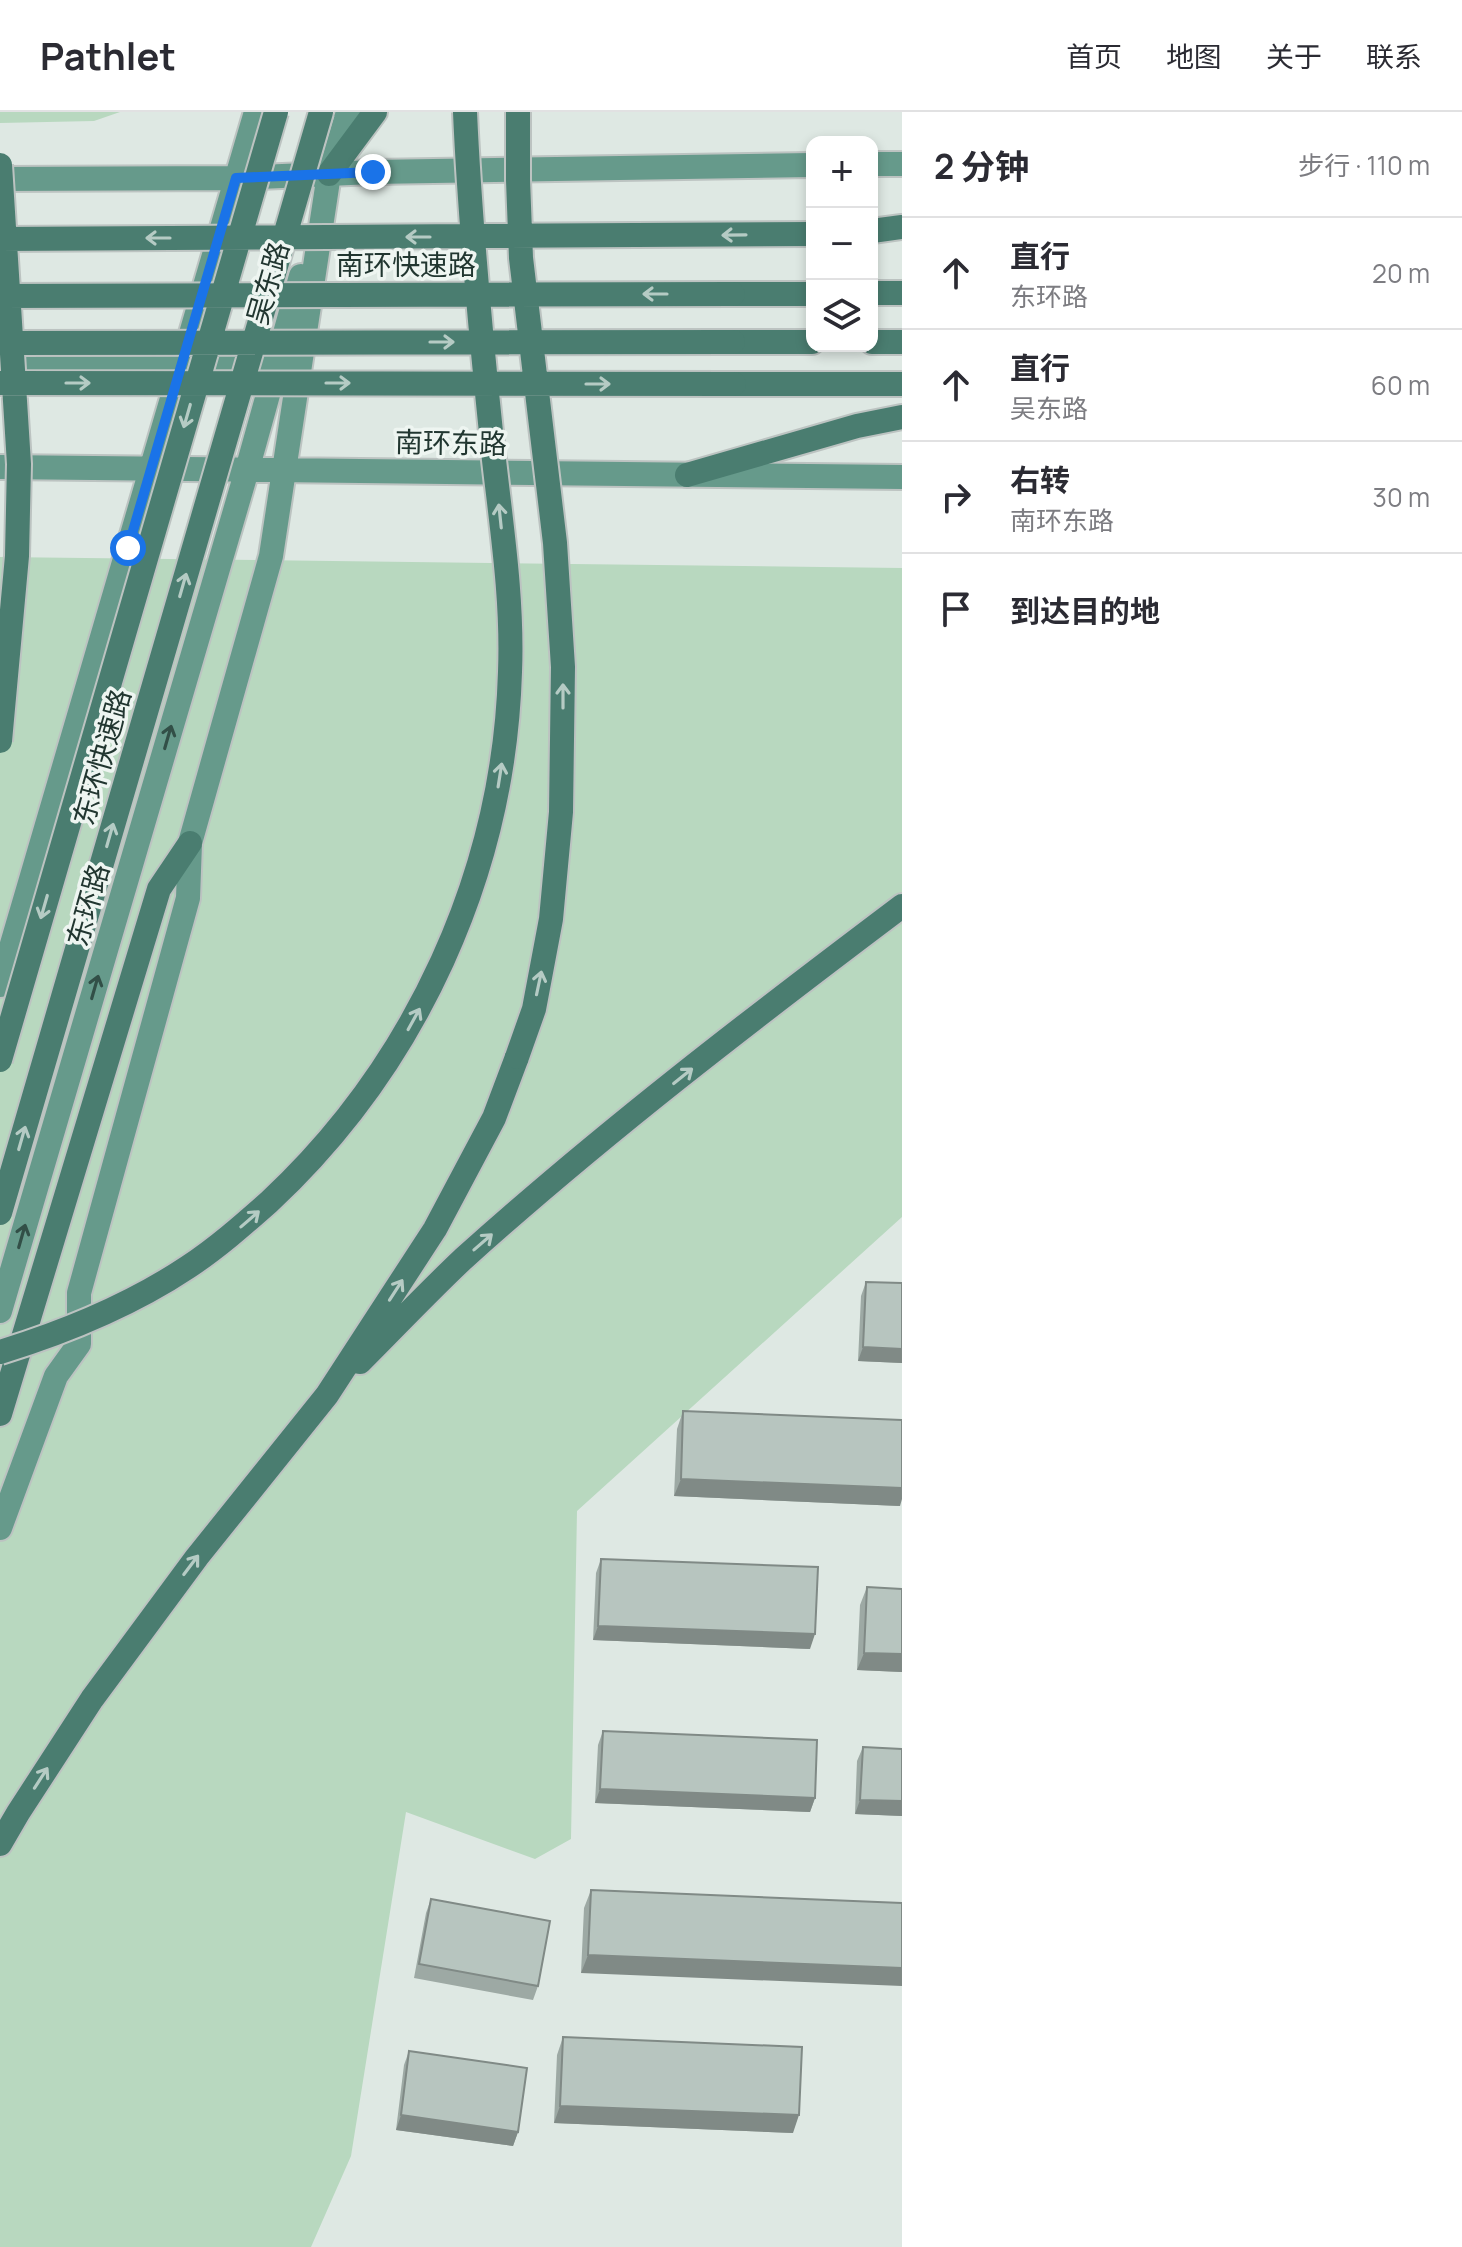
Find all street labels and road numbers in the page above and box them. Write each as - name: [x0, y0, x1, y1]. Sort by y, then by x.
- street label: 吴东路: [237, 237, 297, 328]
- street label: 南环快速路: [336, 245, 476, 283]
- street label: 南环东路: [395, 422, 507, 462]
- street label: 东环快速路: [63, 684, 139, 829]
- street label: 东环路: [57, 859, 117, 950]

